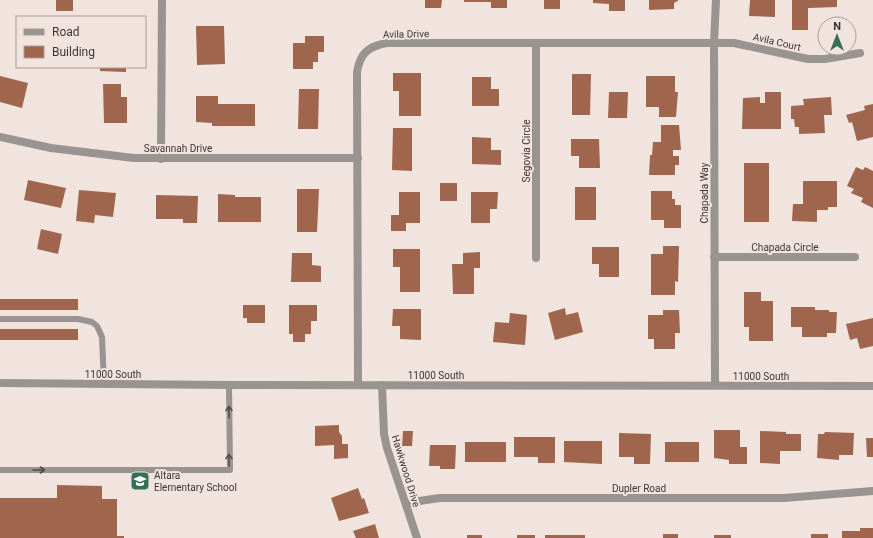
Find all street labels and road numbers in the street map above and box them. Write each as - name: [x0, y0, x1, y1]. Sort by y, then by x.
- street label: Avila Drive: [383, 28, 429, 40]
- street label: Avila Court: [752, 31, 802, 53]
- street label: Segovia Circle: [521, 120, 532, 182]
- street label: Savannah Drive: [144, 143, 212, 154]
- street label: Chapada Way: [699, 162, 710, 223]
- street label: Chapada Circle: [751, 242, 819, 253]
- street label: 11000 South: [85, 369, 141, 380]
- street label: 11000 South: [408, 370, 464, 381]
- street label: 11000 South: [733, 371, 789, 382]
- street label: Hawkwood Drive: [390, 434, 422, 508]
- street label: Dupler Road: [612, 483, 666, 494]

